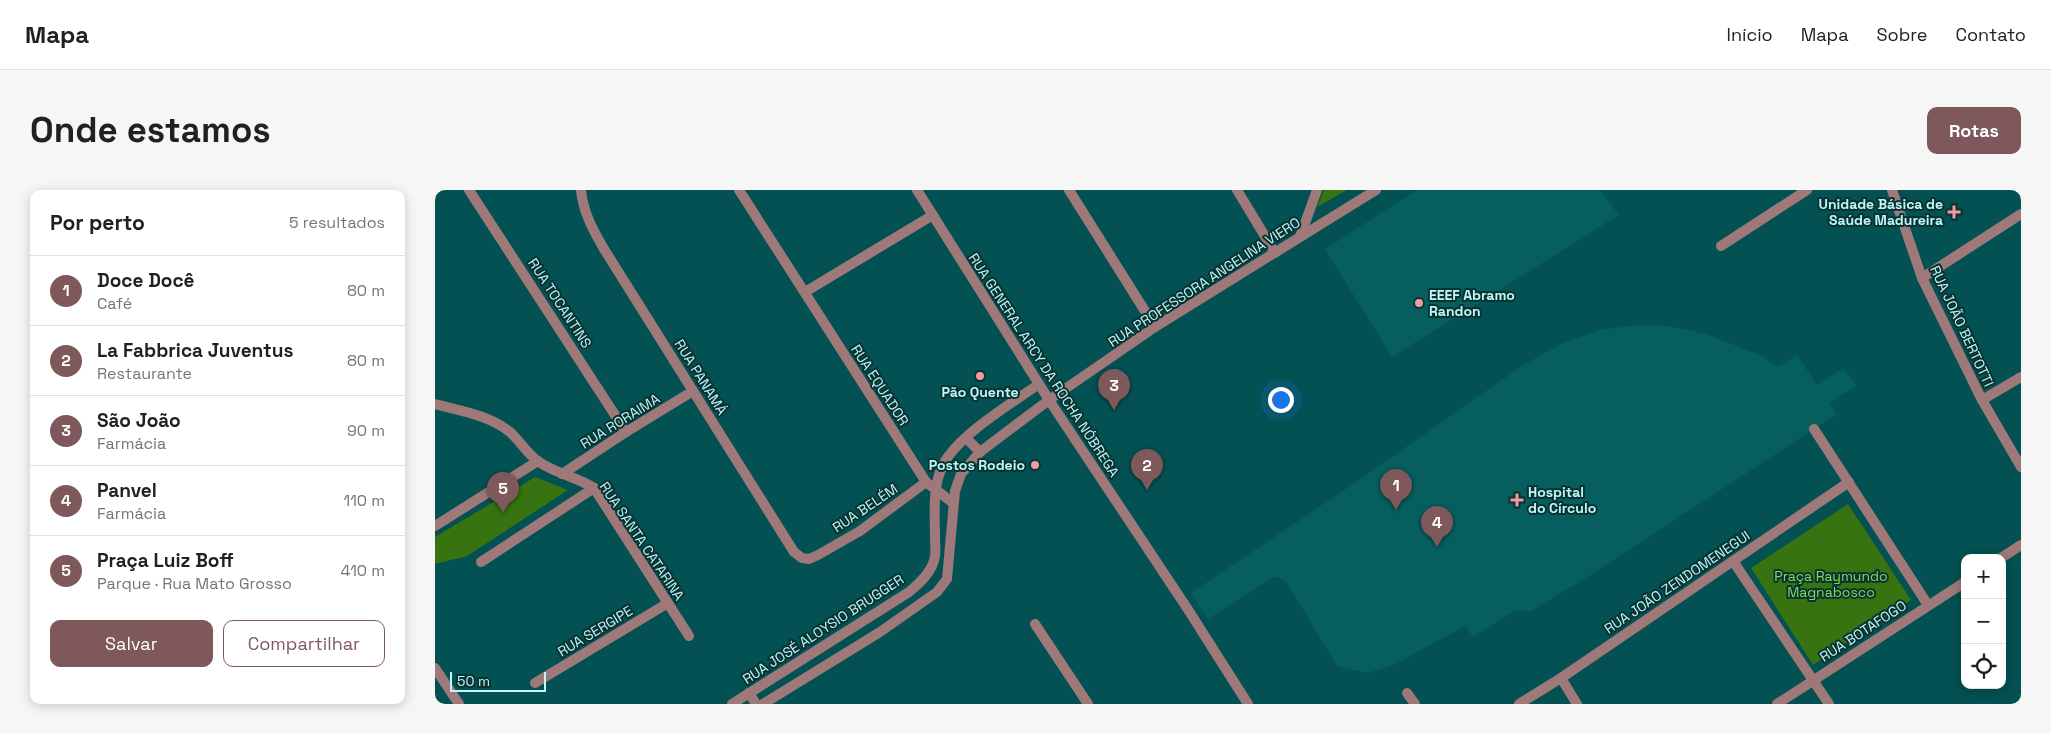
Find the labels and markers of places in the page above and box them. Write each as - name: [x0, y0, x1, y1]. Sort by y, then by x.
- place label: Unidade Básica de Saúde Madureira: [1819, 195, 1943, 229]
- marker: Unidade Básica de Saúde Madureira: [1947, 205, 1961, 219]
- place label: EEEF Abramo Randon: [1429, 286, 1515, 320]
- marker: EEEF Abramo Randon: [1413, 297, 1425, 309]
- pin: 3: [1098, 369, 1130, 410]
- marker: Pão Quente: [974, 370, 986, 382]
- place label: Pão Quente: [941, 383, 1019, 401]
- pin: 2: [1131, 449, 1163, 490]
- place label: Postos Rodeio: [929, 456, 1025, 474]
- marker: Postos Rodeio: [1029, 459, 1041, 471]
- pin: 1: [1380, 469, 1412, 510]
- pin: 5: [487, 472, 519, 513]
- place label: Hospital do Círculo: [1528, 483, 1596, 517]
- marker: Hospital do Círculo: [1510, 493, 1524, 507]
- pin: 4: [1421, 506, 1453, 547]

